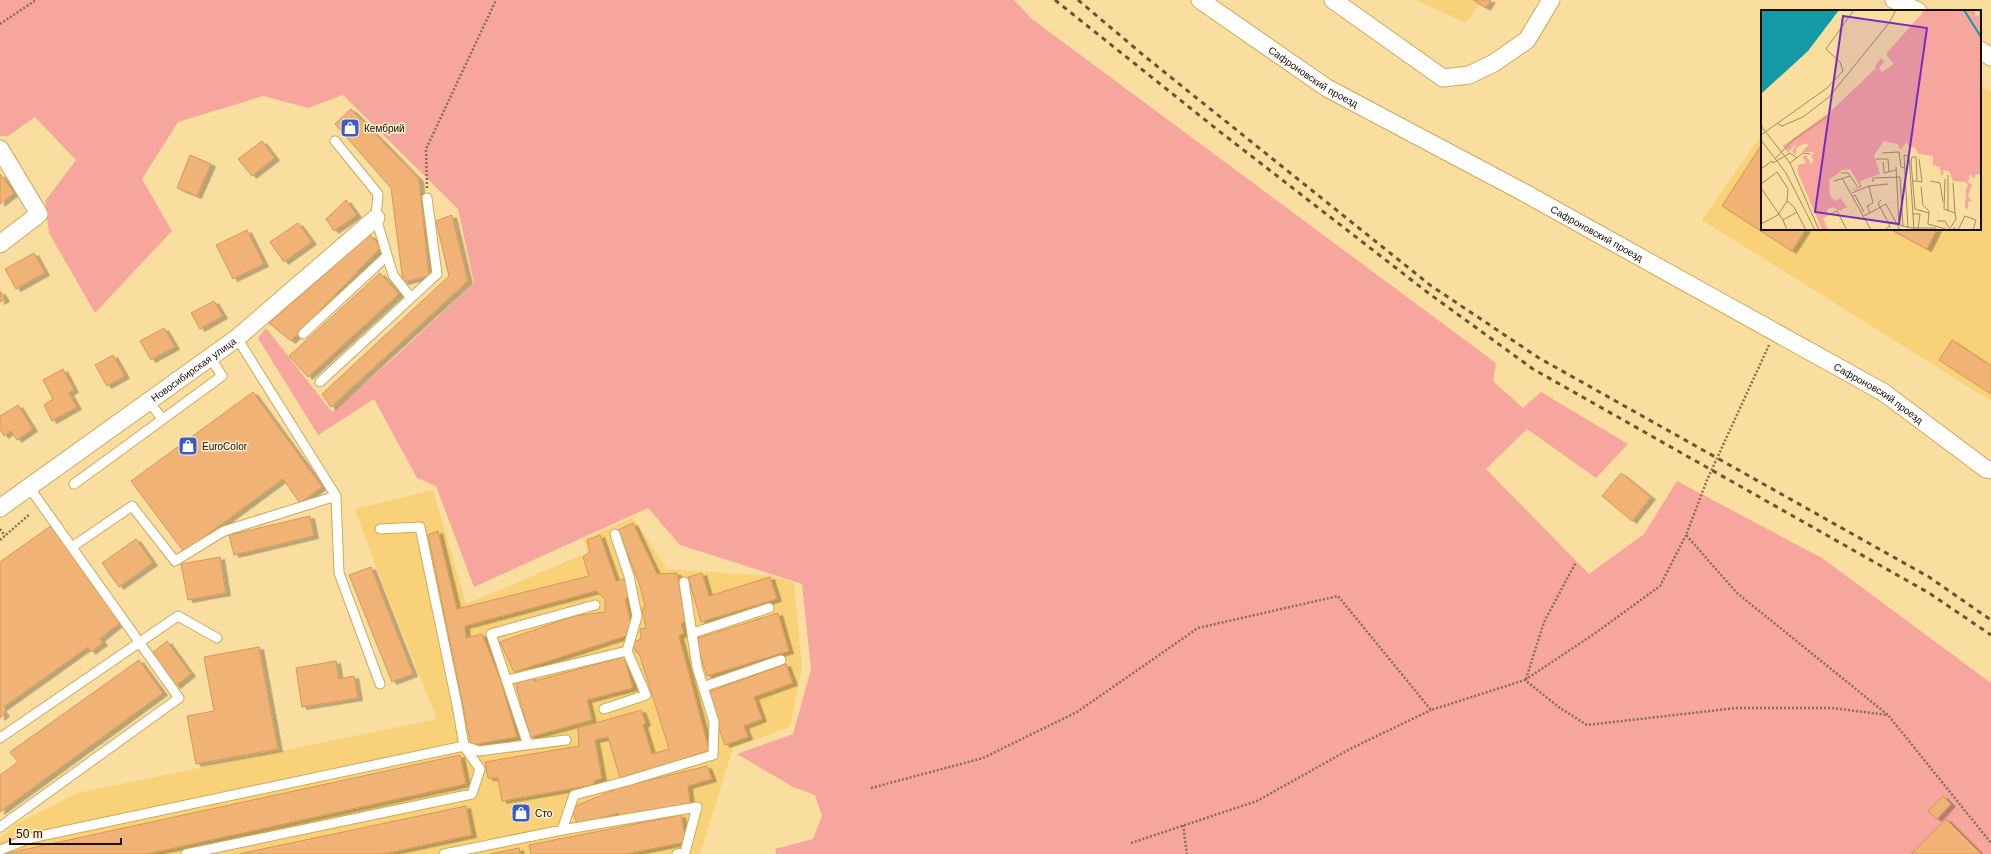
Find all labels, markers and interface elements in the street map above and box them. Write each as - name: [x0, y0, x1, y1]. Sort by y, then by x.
- inset map: [1761, 10, 1981, 230]
- street label: Сафроновский проезд: [1267, 44, 1360, 109]
- shop icon: Кембрий: [339, 117, 361, 139]
- place label: Кембрий: [364, 123, 405, 134]
- street label: Сафроновский проезд: [1549, 203, 1645, 263]
- street label: Новосибирская улица: [149, 335, 238, 403]
- street label: Сафроновский проезд: [1832, 360, 1925, 426]
- shop icon: EuroColor: [177, 435, 199, 457]
- place label: EuroColor: [202, 441, 248, 452]
- shop icon: Сто: [510, 802, 532, 824]
- place label: Сто: [535, 808, 553, 819]
- scale bar: [10, 820, 121, 846]
- text: 50 m: [16, 827, 43, 841]

